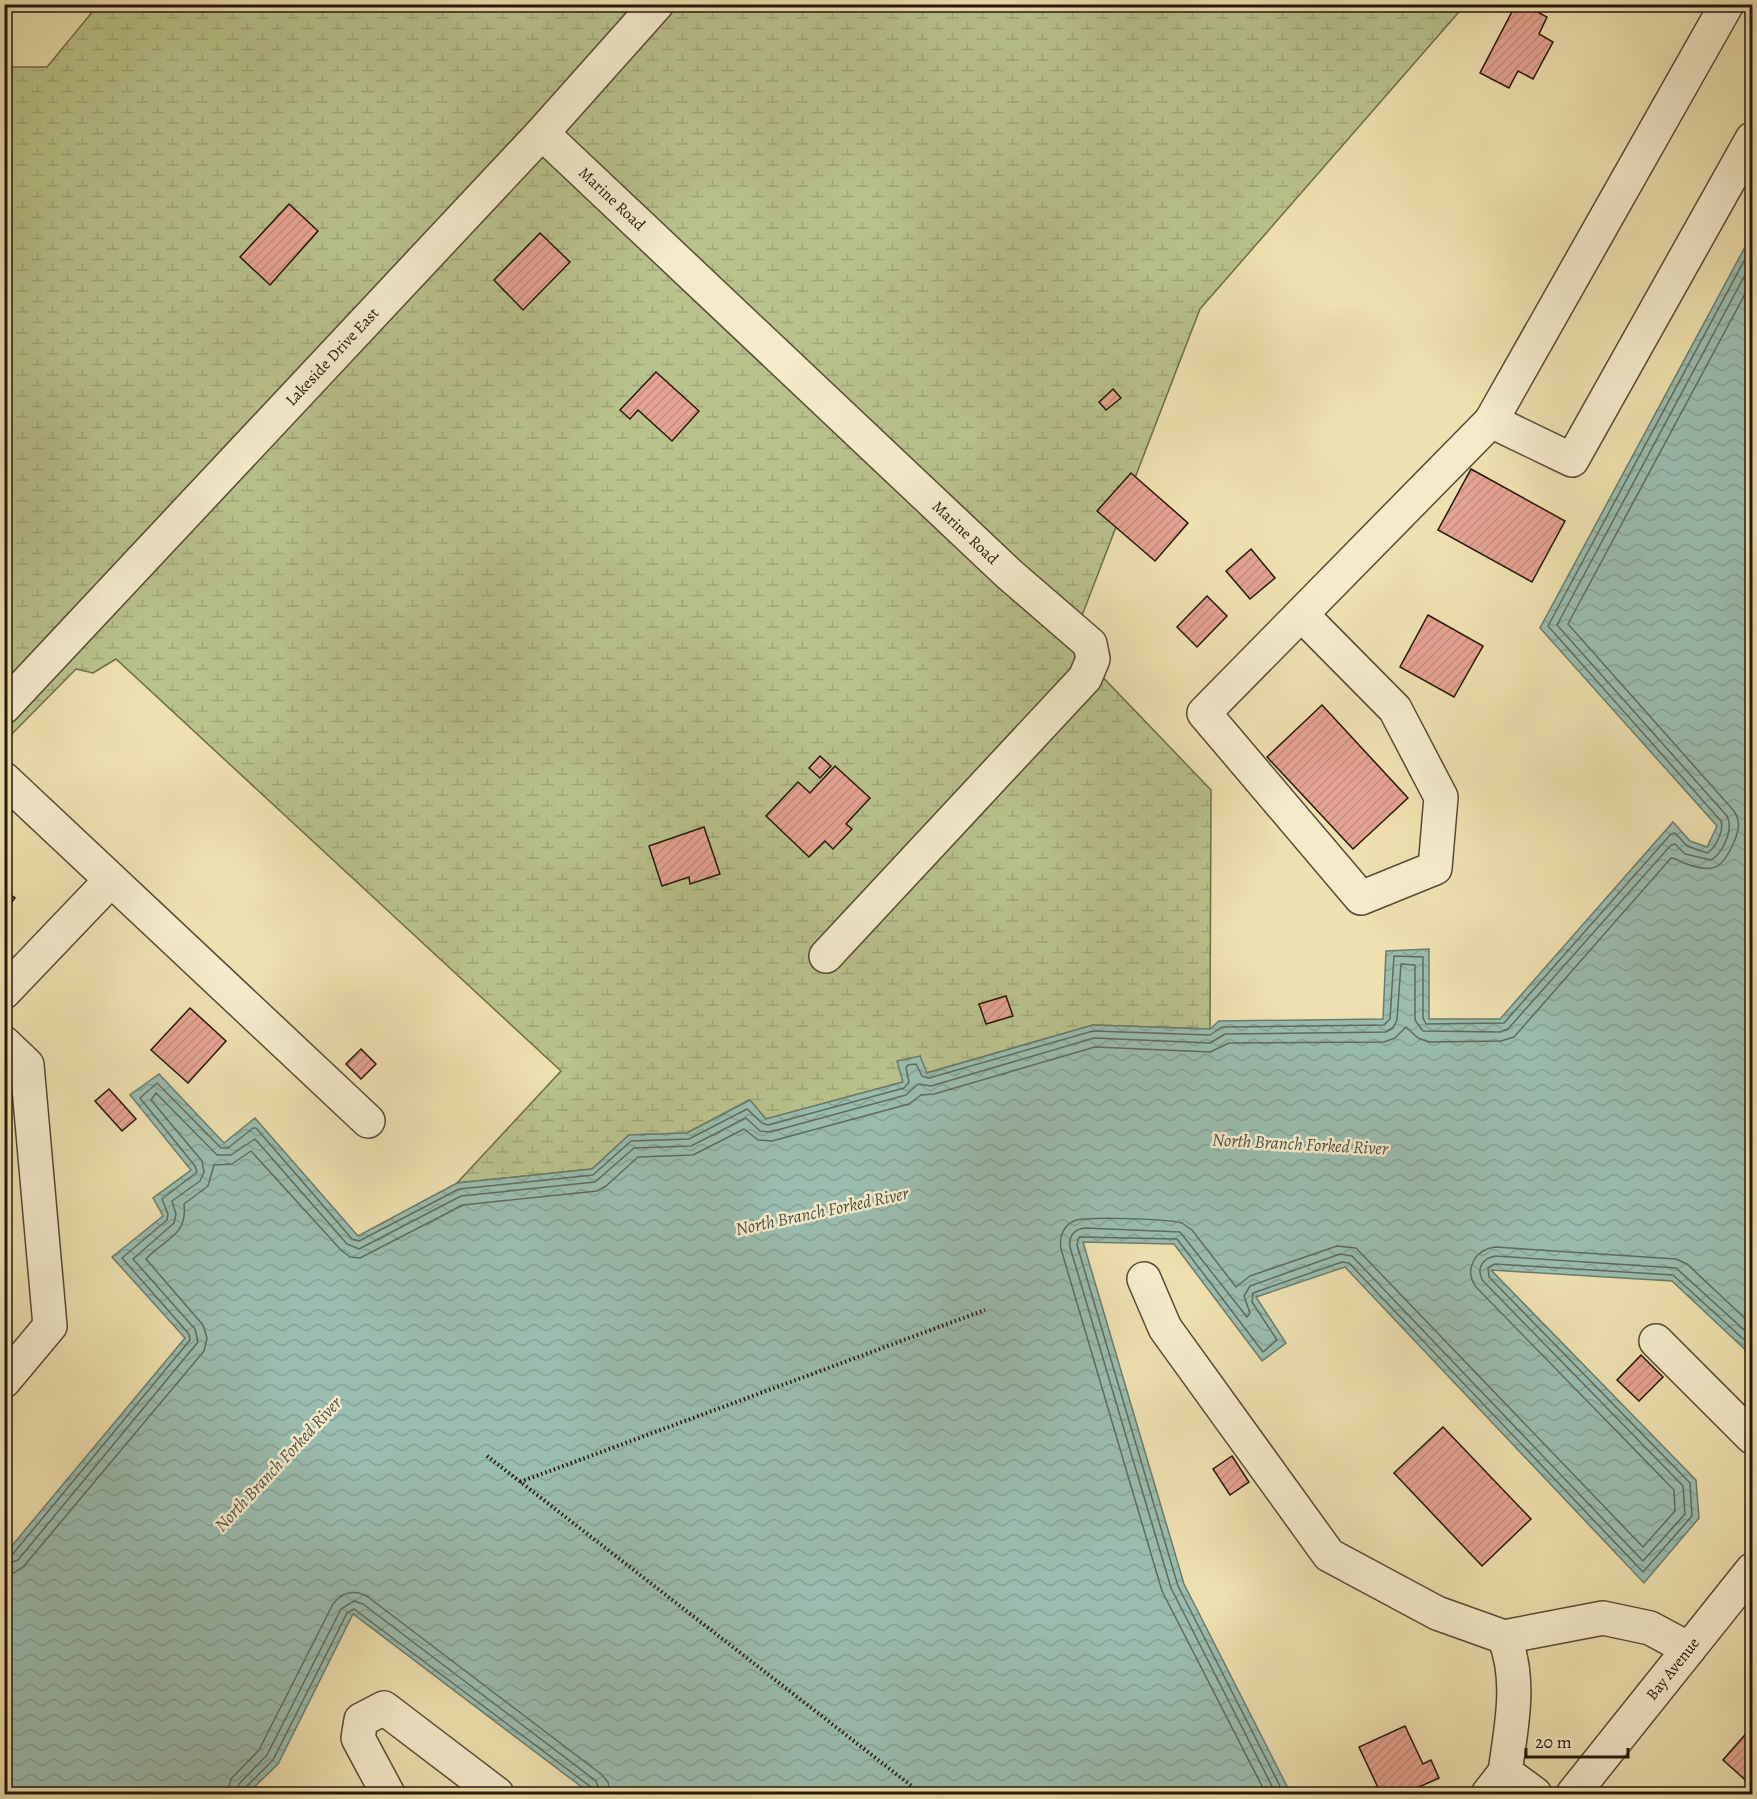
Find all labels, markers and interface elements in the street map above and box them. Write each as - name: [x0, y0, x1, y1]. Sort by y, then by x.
- street label: Marine Road: [574, 162, 650, 236]
- street label: Lakeside Drive East: [281, 303, 384, 411]
- street label: Marine Road: [927, 496, 1004, 570]
- water label: North Branch Forked River: [1211, 1127, 1389, 1161]
- water label: North Branch Forked River: [733, 1181, 911, 1241]
- water label: North Branch Forked River: [209, 1391, 347, 1537]
- street label: Bay Avenue: [1641, 1633, 1705, 1705]
- scale bar: [1526, 1721, 1628, 1759]
- text: 20 m: [1535, 1730, 1572, 1754]

